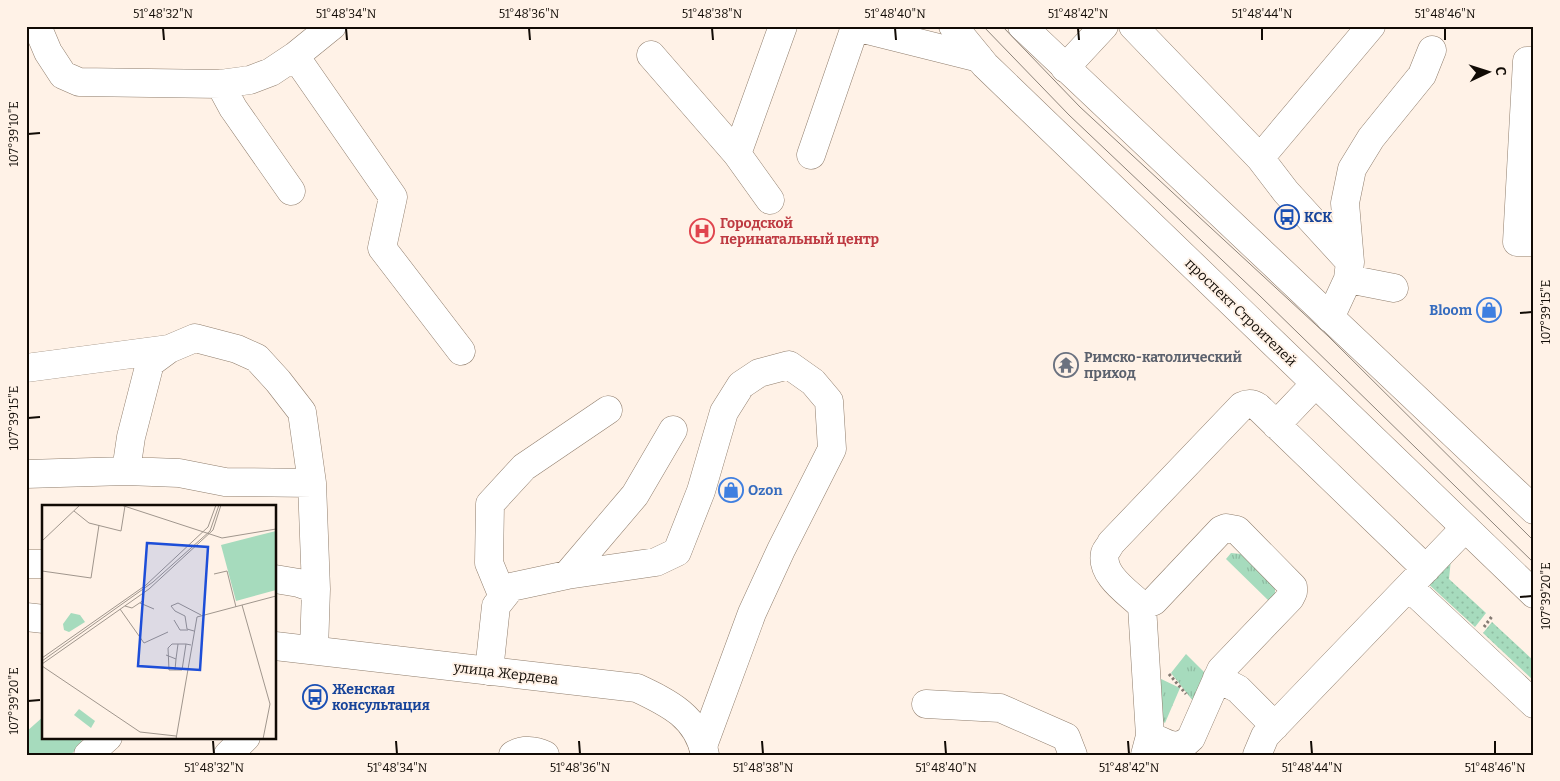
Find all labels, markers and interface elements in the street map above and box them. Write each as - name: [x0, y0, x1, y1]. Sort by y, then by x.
- text: 51°48'32"N: [133, 7, 194, 21]
- text: 51°48'34"N: [316, 7, 377, 21]
- text: 51°48'36"N: [499, 7, 560, 21]
- text: 51°48'38"N: [682, 7, 743, 21]
- text: 51°48'40"N: [864, 7, 926, 21]
- text: 51°48'42"N: [1048, 7, 1109, 21]
- text: 51°48'44"N: [1232, 7, 1293, 21]
- text: 51°48'46"N: [1415, 7, 1476, 21]
- north arrow: [1462, 48, 1512, 98]
- text: С: [1492, 66, 1509, 76]
- text: 107°39'10"E: [7, 101, 21, 167]
- bus stop icon: КСК: [1274, 204, 1300, 230]
- place label: КСК: [1304, 209, 1332, 226]
- place label: Городской перинатальный центр: [720, 215, 880, 248]
- hospital icon: Городской перинатальный центр: [689, 218, 715, 244]
- street label: проспект Строителей: [1181, 255, 1300, 370]
- text: 107°39'15"E: [1539, 280, 1553, 344]
- shop icon: Bloom: [1476, 297, 1502, 323]
- place label: Bloom: [1429, 302, 1473, 319]
- place label: Римско-католический приход: [1084, 349, 1242, 382]
- temple icon: Римско-католический приход: [1053, 352, 1079, 378]
- text: 107°39'15"E: [7, 386, 21, 450]
- shop icon: Ozon: [718, 477, 744, 503]
- place label: Ozon: [748, 482, 782, 499]
- inset map: [42, 505, 276, 738]
- text: 107°39'20"E: [1539, 562, 1553, 630]
- street label: улица Жердева: [452, 659, 559, 688]
- text: 107°39'20"E: [7, 667, 21, 735]
- place label: Женская консультация: [332, 681, 430, 714]
- bus stop icon: Женская консультация: [302, 684, 328, 710]
- text: 51°48'32"N: [184, 761, 245, 775]
- text: 51°48'34"N: [367, 761, 428, 775]
- text: 51°48'36"N: [550, 761, 611, 775]
- text: 51°48'38"N: [733, 761, 794, 775]
- text: 51°48'40"N: [915, 761, 977, 775]
- text: 51°48'42"N: [1099, 761, 1160, 775]
- text: 51°48'44"N: [1282, 761, 1343, 775]
- text: 51°48'46"N: [1465, 761, 1526, 775]

